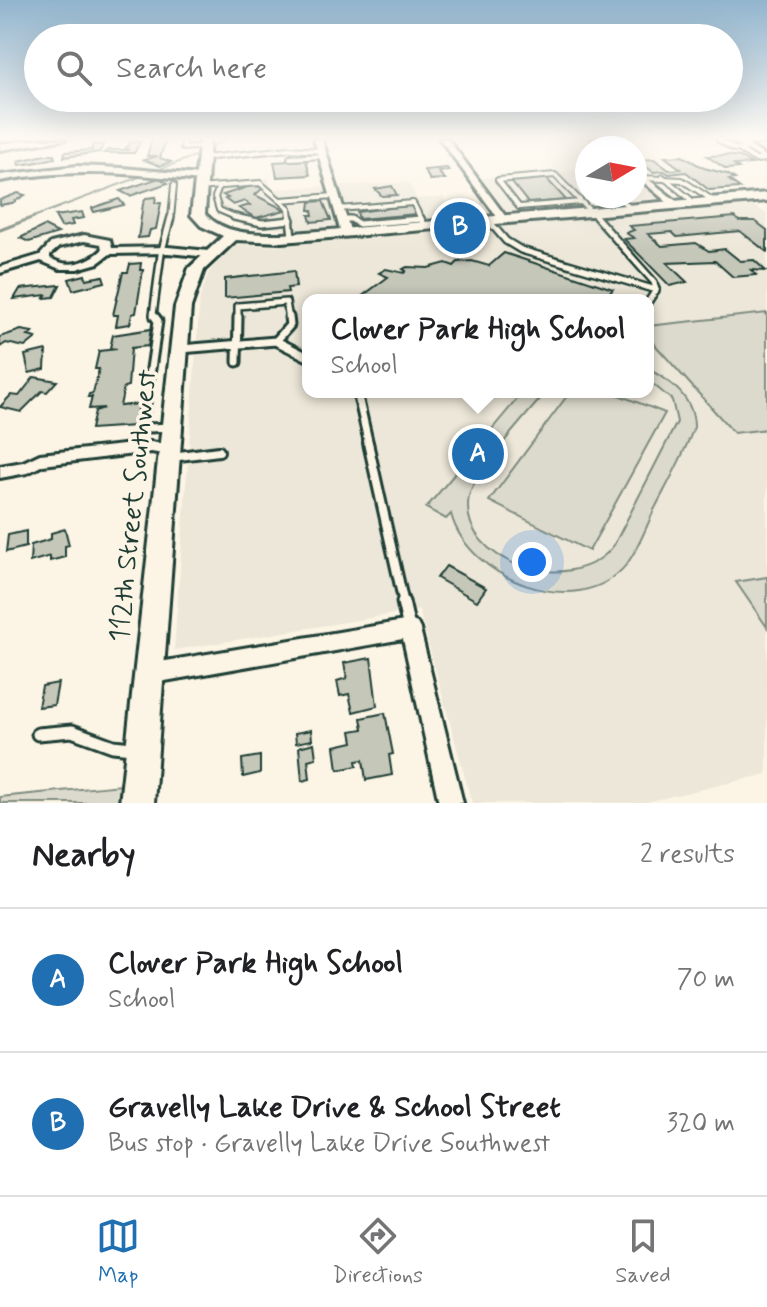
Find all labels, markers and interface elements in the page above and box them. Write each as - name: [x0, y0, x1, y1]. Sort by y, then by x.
- search box: [24, 24, 743, 112]
- icon: search: [52, 46, 96, 90]
- text: Search here: [116, 49, 267, 88]
- north arrow: [575, 136, 647, 208]
- pin: B: [434, 198, 486, 258]
- popup: [302, 294, 654, 398]
- text: Clover Park High School: [331, 310, 625, 349]
- text: School: [331, 349, 398, 383]
- street label: 112th Street Southwest: [101, 367, 167, 644]
- pin: A: [452, 424, 504, 484]
- your location: [512, 542, 552, 582]
- text: Nearby: [32, 833, 136, 878]
- text: 2 results: [640, 838, 735, 872]
- text: Clover Park High School: [108, 944, 403, 983]
- text: A: [49, 963, 67, 997]
- text: 70 m: [677, 963, 735, 997]
- text: School: [108, 983, 175, 1017]
- text: Gravelly Lake Drive & School Street: [108, 1088, 561, 1127]
- text: B: [50, 1107, 66, 1141]
- text: 320 m: [666, 1107, 735, 1141]
- text: Bus stop · Gravelly Lake Drive Southwest: [108, 1127, 550, 1161]
- tab: Map: [96, 1214, 140, 1290]
- tab: Directions: [332, 1214, 423, 1290]
- tab: Saved: [615, 1214, 671, 1290]

